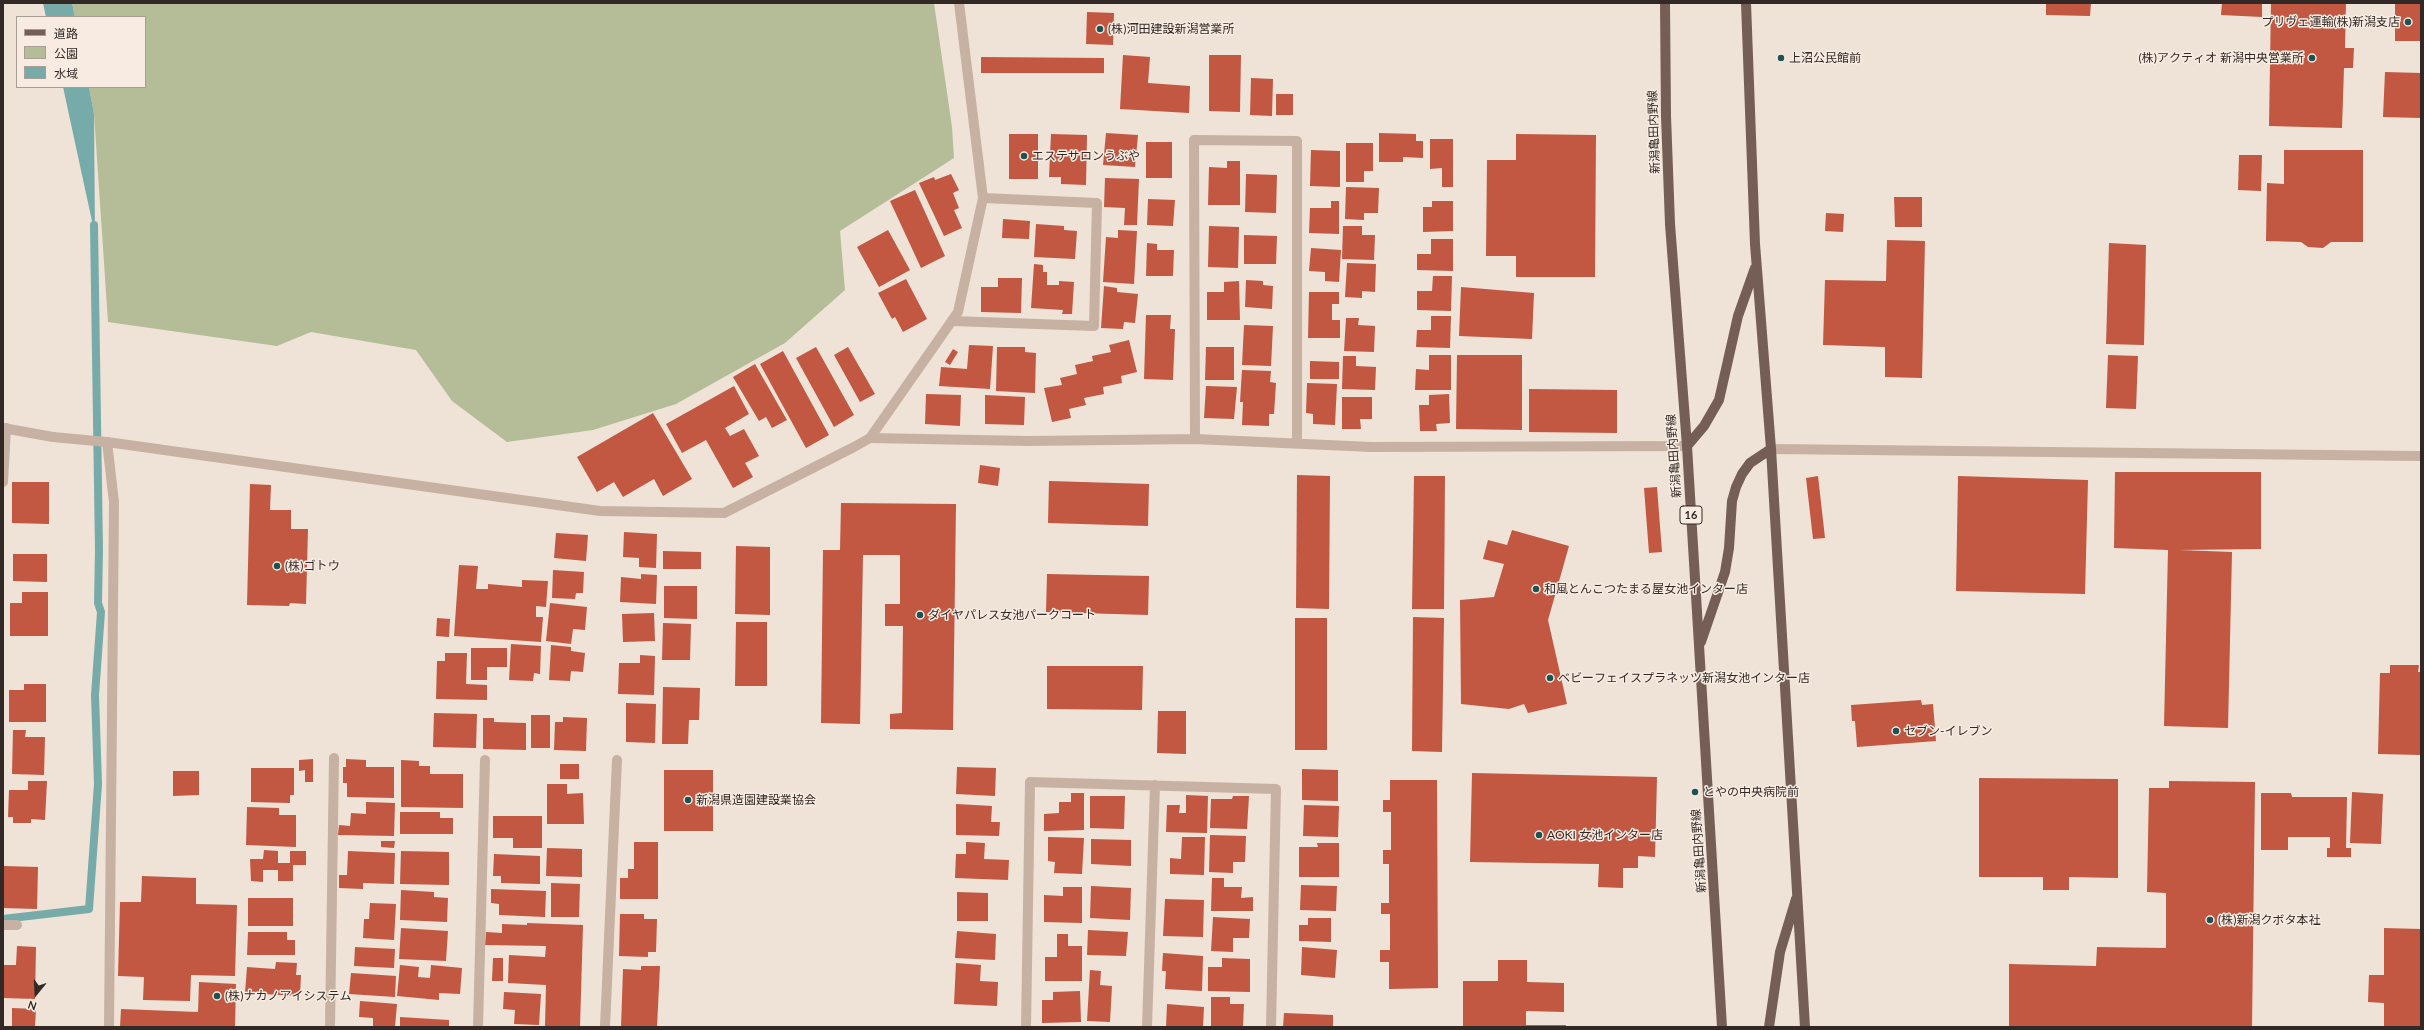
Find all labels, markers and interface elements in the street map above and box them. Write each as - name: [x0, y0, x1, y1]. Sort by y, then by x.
- place label: プリヴェ運輸(株)新潟支店: [2262, 15, 2400, 29]
- legend: [16, 16, 146, 88]
- marker: プリヴェ運輸(株)新潟支店: [2403, 17, 2413, 27]
- place label: (株)河田建設新潟営業所: [1108, 22, 1234, 36]
- marker: (株)河田建設新潟営業所: [1095, 24, 1105, 34]
- text: 道路: [54, 26, 78, 41]
- text: 公園: [54, 46, 78, 61]
- place label: 上沼公民館前: [1789, 51, 1861, 65]
- place label: (株)アクティオ 新潟中央営業所: [2139, 51, 2304, 65]
- marker: 上沼公民館前: [1776, 53, 1786, 63]
- marker: (株)アクティオ 新潟中央営業所: [2307, 53, 2317, 63]
- text: 水域: [54, 66, 78, 81]
- street label: 新潟亀田内野線: [1645, 90, 1663, 174]
- place label: エステサロンうぶや: [1032, 149, 1140, 163]
- marker: エステサロンうぶや: [1019, 151, 1029, 161]
- street label: 新潟亀田内野線: [1664, 414, 1684, 498]
- road number: 16: [1680, 506, 1702, 524]
- place label: (株)ゴトウ: [285, 559, 339, 573]
- marker: (株)ゴトウ: [272, 561, 282, 571]
- place label: 和風とんこつたまる屋女池インター店: [1544, 582, 1748, 596]
- marker: 和風とんこつたまる屋女池インター店: [1531, 584, 1541, 594]
- place label: ダイヤパレス女池パークコート: [928, 608, 1096, 622]
- marker: ダイヤパレス女池パークコート: [915, 610, 925, 620]
- place label: ベビーフェイスプラネッツ新潟女池インター店: [1558, 671, 1810, 685]
- marker: ベビーフェイスプラネッツ新潟女池インター店: [1545, 673, 1555, 683]
- place label: セブン-イレブン: [1904, 724, 1992, 738]
- marker: セブン-イレブン: [1891, 726, 1901, 736]
- place label: とやの中央病院前: [1703, 785, 1799, 799]
- marker: とやの中央病院前: [1690, 787, 1700, 797]
- place label: 新潟県造園建設業協会: [696, 793, 816, 807]
- marker: 新潟県造園建設業協会: [683, 795, 693, 805]
- street label: 新潟亀田内野線: [1689, 809, 1709, 893]
- place label: AOKI 女池インター店: [1547, 828, 1663, 842]
- marker: AOKI 女池インター店: [1534, 830, 1544, 840]
- place label: (株)新潟クボタ本社: [2218, 913, 2320, 927]
- marker: (株)新潟クボタ本社: [2205, 915, 2215, 925]
- north arrow: [16, 974, 56, 1014]
- place label: (株)ナカノアイシステム: [225, 989, 351, 1003]
- marker: (株)ナカノアイシステム: [212, 991, 222, 1001]
- text: N: [26, 998, 38, 1013]

